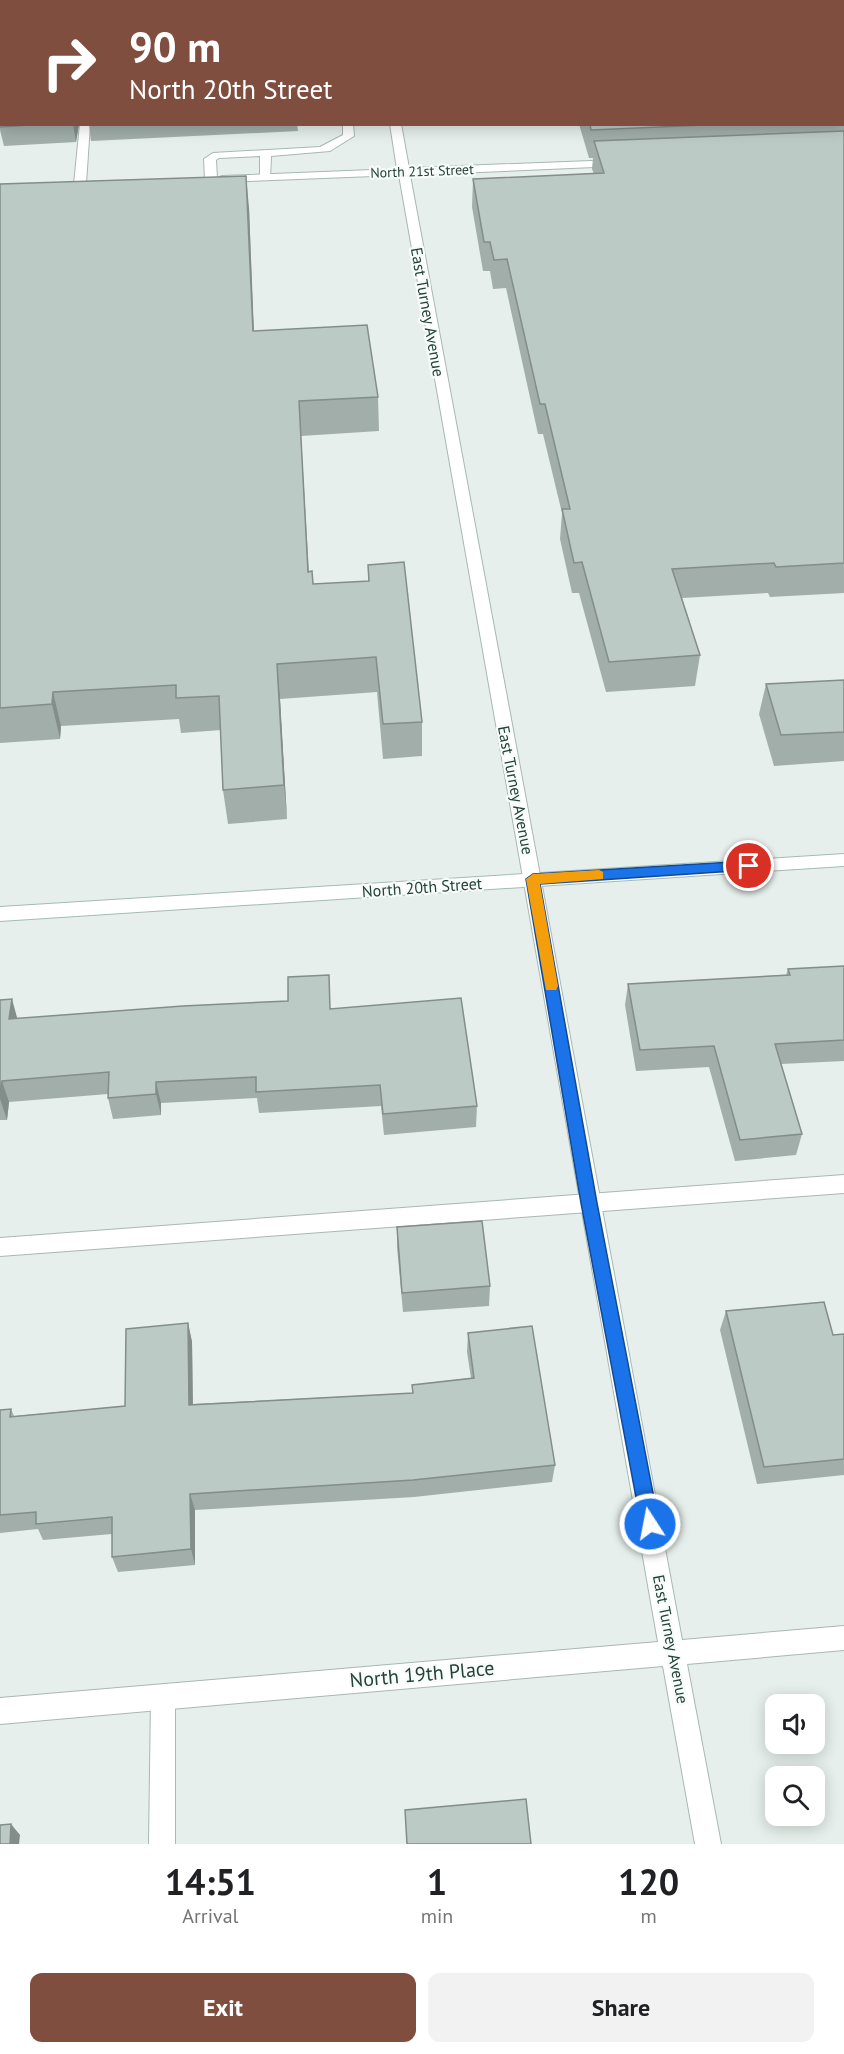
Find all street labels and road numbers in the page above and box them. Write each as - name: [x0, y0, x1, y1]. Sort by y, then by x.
- street label: North 21st Street: [370, 160, 474, 182]
- street label: East Turney Avenue: [407, 246, 449, 378]
- street label: East Turney Avenue: [494, 724, 538, 856]
- street label: North 20th Street: [361, 873, 483, 901]
- street label: East Turney Avenue: [649, 1573, 693, 1705]
- street label: North 19th Place: [349, 1655, 495, 1693]

